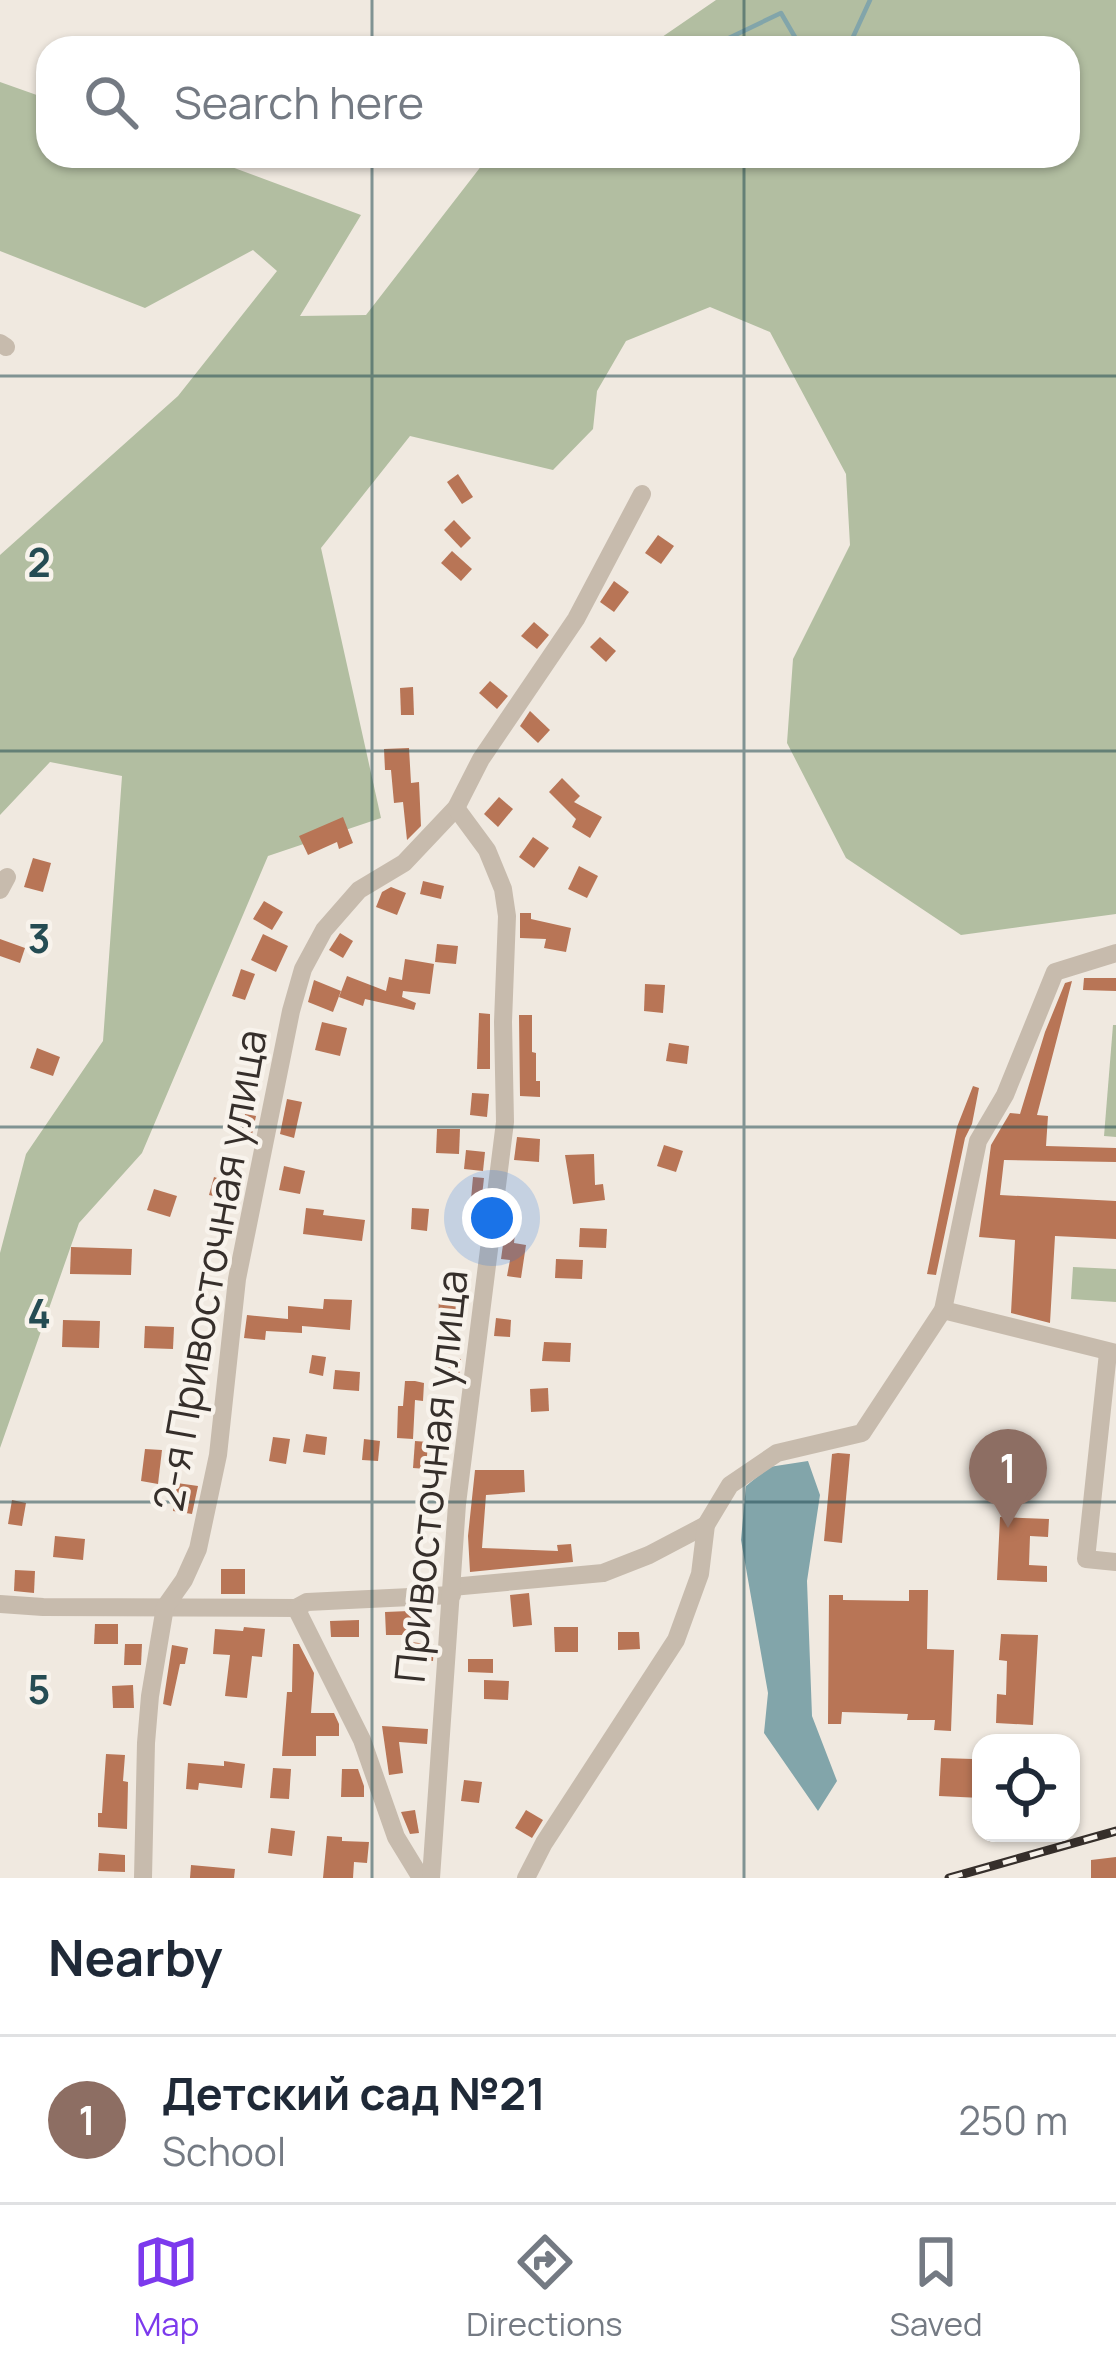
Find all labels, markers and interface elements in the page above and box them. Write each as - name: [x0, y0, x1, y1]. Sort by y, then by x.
- search box: [36, 36, 1080, 168]
- icon: search: [78, 69, 144, 135]
- text: Search here: [174, 71, 424, 133]
- text: 2: [27, 535, 51, 589]
- text: 3: [28, 911, 50, 965]
- street label: 2-я Привосточная улица: [138, 1025, 280, 1515]
- your location: [462, 1188, 522, 1248]
- street label: Привосточная улица: [379, 1267, 481, 1685]
- text: 4: [27, 1286, 51, 1340]
- pin: 1: [969, 1429, 1047, 1528]
- text: 5: [28, 1662, 50, 1716]
- map controls: [972, 1734, 1080, 1842]
- button: locate: [972, 1734, 1080, 1842]
- text: Nearby: [48, 1922, 223, 1991]
- text: Детский сад №21: [162, 2062, 546, 2124]
- text: 1: [78, 2093, 96, 2147]
- text: 250 m: [959, 2093, 1068, 2147]
- text: School: [162, 2124, 286, 2178]
- tab: Map: [133, 2229, 199, 2346]
- tab: Directions: [466, 2229, 623, 2346]
- tab: Saved: [890, 2229, 983, 2346]

